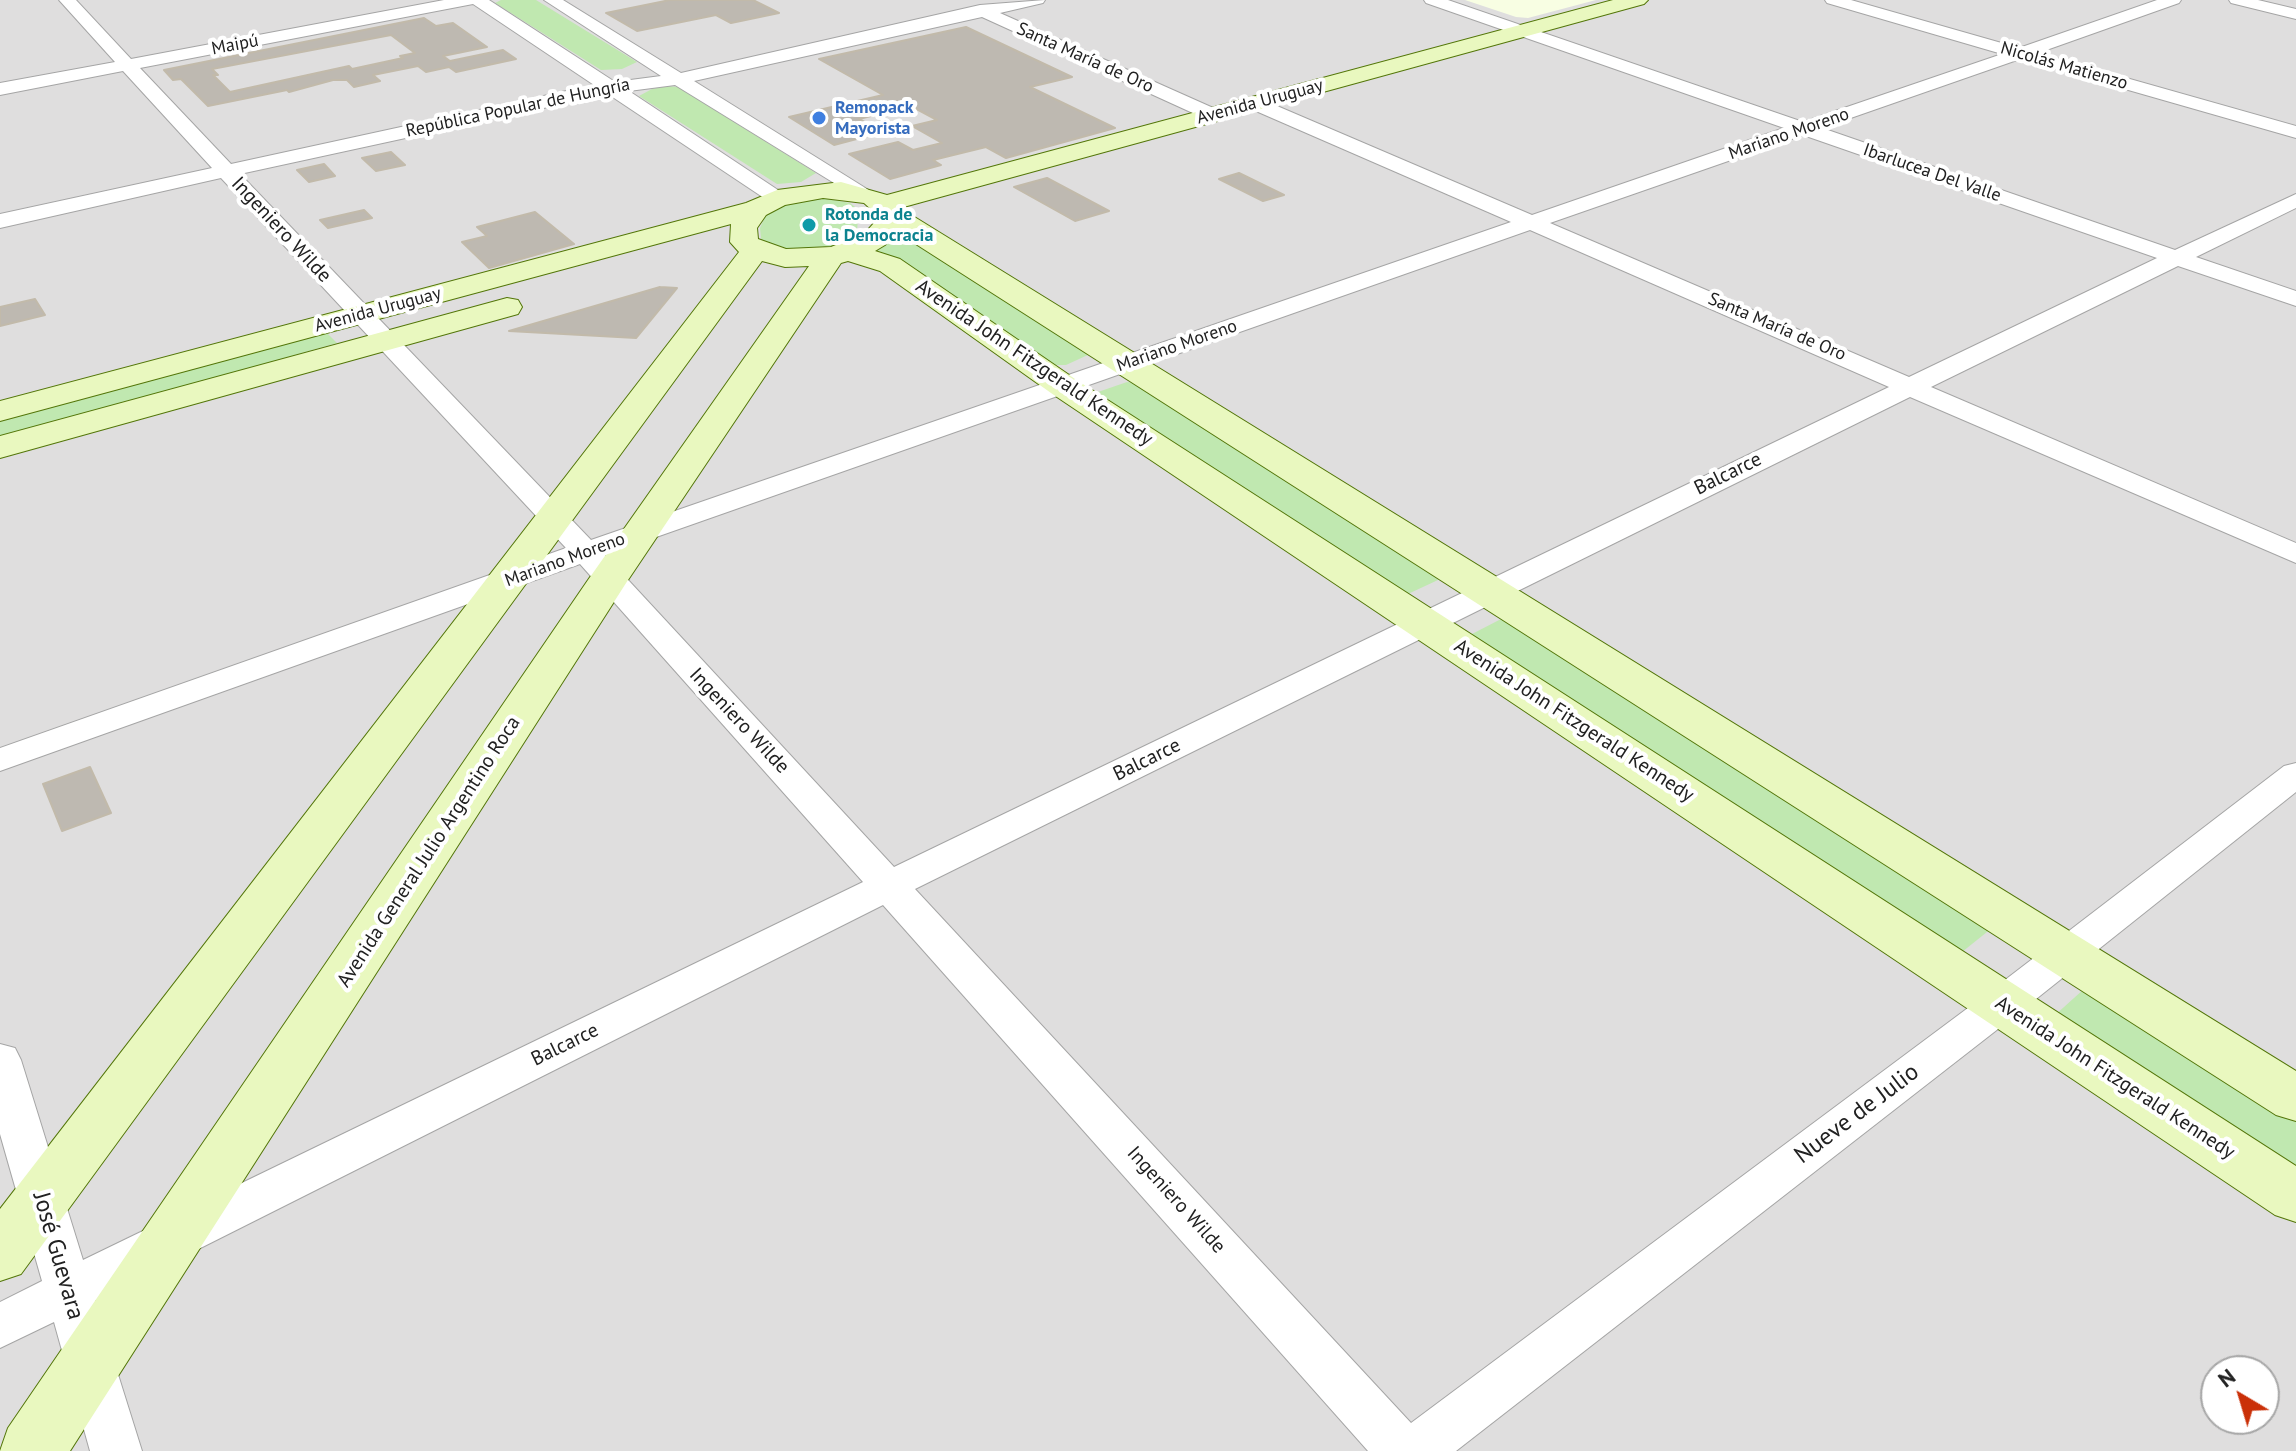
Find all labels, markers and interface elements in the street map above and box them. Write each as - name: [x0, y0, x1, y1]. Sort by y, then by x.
- street label: Santa María de Oro: [1013, 18, 1157, 98]
- street label: Maipú: [210, 30, 260, 60]
- street label: Nicolás Matienzo: [1998, 38, 2130, 94]
- street label: República Popular de Hungría: [404, 74, 632, 142]
- street label: Avenida Uruguay: [1194, 75, 1326, 129]
- place label: Remopack Mayorista: [835, 97, 914, 140]
- street label: Mariano Moreno: [1726, 103, 1852, 165]
- marker: Remopack Mayorista: [810, 109, 828, 127]
- street label: Ibarlucea Del Valle: [1860, 139, 2004, 207]
- street label: Ingeniero Wilde: [226, 172, 336, 288]
- place label: Rotonda de la Democracia: [825, 204, 933, 246]
- marker: Rotonda de la Democracia: [800, 216, 818, 234]
- street label: Avenida John Fitzgerald Kennedy: [911, 275, 1157, 451]
- street label: Avenida Uruguay: [312, 283, 444, 337]
- street label: Santa María de Oro: [1705, 288, 1849, 366]
- street label: Mariano Moreno: [1114, 315, 1240, 377]
- street label: Balcarce: [1690, 447, 1766, 501]
- street label: Mariano Moreno: [502, 528, 628, 592]
- street label: Avenida John Fitzgerald Kennedy: [1450, 634, 1698, 808]
- street label: Ingeniero Wilde: [684, 663, 794, 779]
- street label: Avenida General Julio Argentino Roca: [332, 712, 526, 992]
- street label: Balcarce: [1109, 733, 1185, 787]
- street label: Avenida John Fitzgerald Kennedy: [1991, 991, 2239, 1165]
- street label: Balcarce: [527, 1018, 603, 1072]
- street label: Nueve de Julio: [1789, 1058, 1925, 1170]
- street label: Ingeniero Wilde: [1122, 1142, 1230, 1258]
- street label: José Guevara: [26, 1189, 90, 1323]
- north arrow: [2200, 1355, 2280, 1435]
- text: N: [2212, 1362, 2241, 1393]

